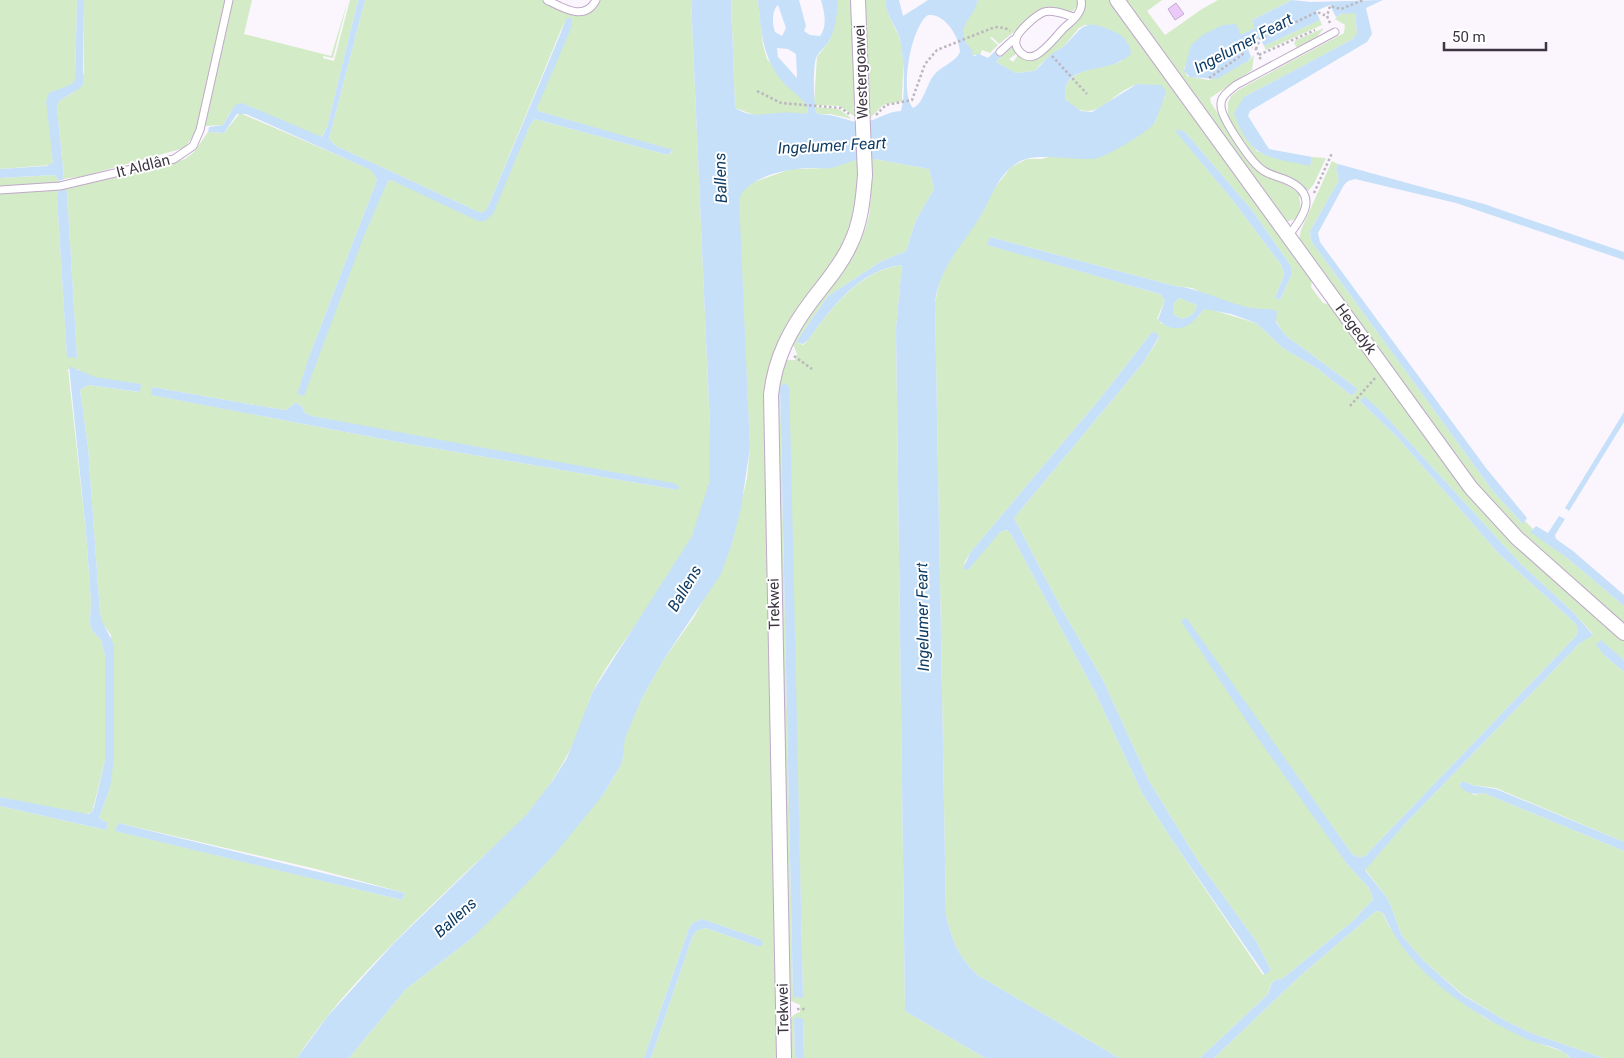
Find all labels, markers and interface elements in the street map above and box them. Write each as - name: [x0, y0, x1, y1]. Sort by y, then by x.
- water label: Ingelumer Feart: [1191, 9, 1297, 77]
- scale bar: [1444, 20, 1546, 52]
- street label: Westergoawei: [850, 24, 872, 120]
- text: 50 m: [1452, 28, 1486, 46]
- water label: Ingelumer Feart: [777, 133, 888, 158]
- street label: It Aldlân: [114, 151, 172, 181]
- water label: Ballens: [710, 152, 731, 204]
- street label: Hegedyk: [1332, 300, 1381, 358]
- water label: Ingelumer Feart: [912, 561, 933, 672]
- water label: Ballens: [663, 562, 706, 615]
- street label: Trekwei: [765, 578, 783, 630]
- water label: Ballens: [430, 893, 480, 941]
- street label: Trekwei: [774, 983, 792, 1035]

